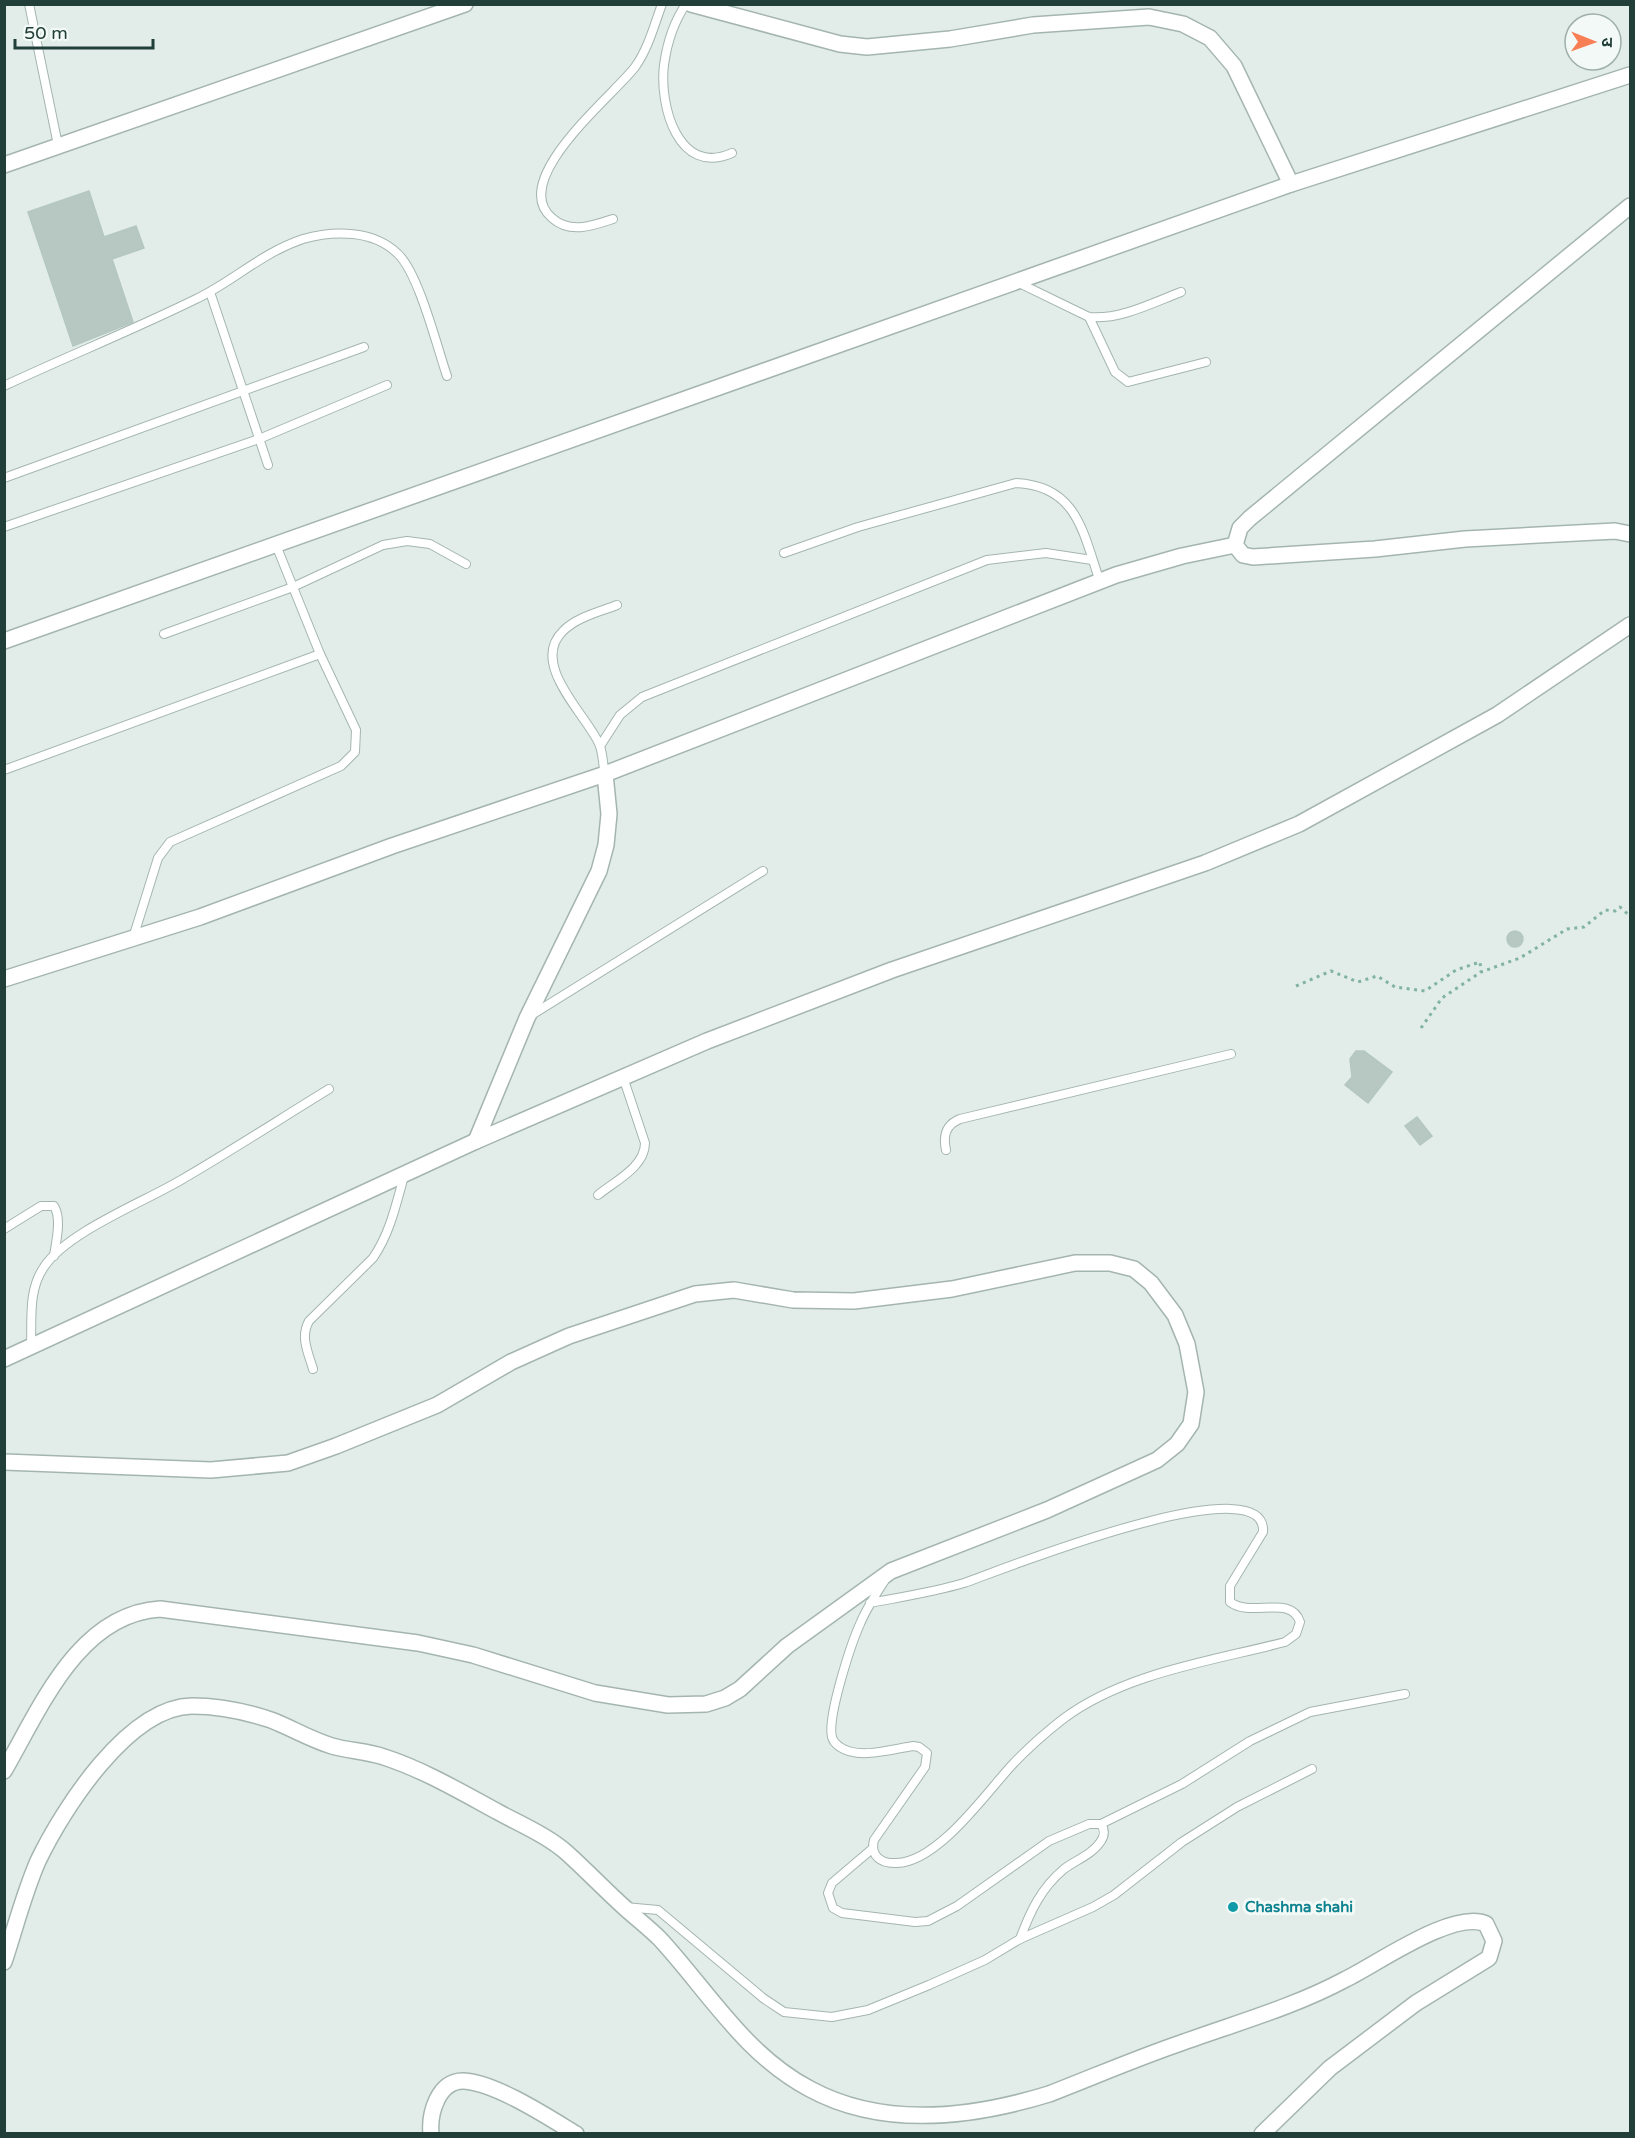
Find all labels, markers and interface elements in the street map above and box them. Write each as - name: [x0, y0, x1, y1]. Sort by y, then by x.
- scale bar: [15, 12, 153, 50]
- north arrow: [1563, 12, 1623, 72]
- text: 50 m: [24, 22, 68, 44]
- text: उ: [1597, 37, 1617, 48]
- place label: Chashma shahi: [1245, 1898, 1353, 1916]
- marker: Chashma shahi: [1226, 1900, 1240, 1914]

